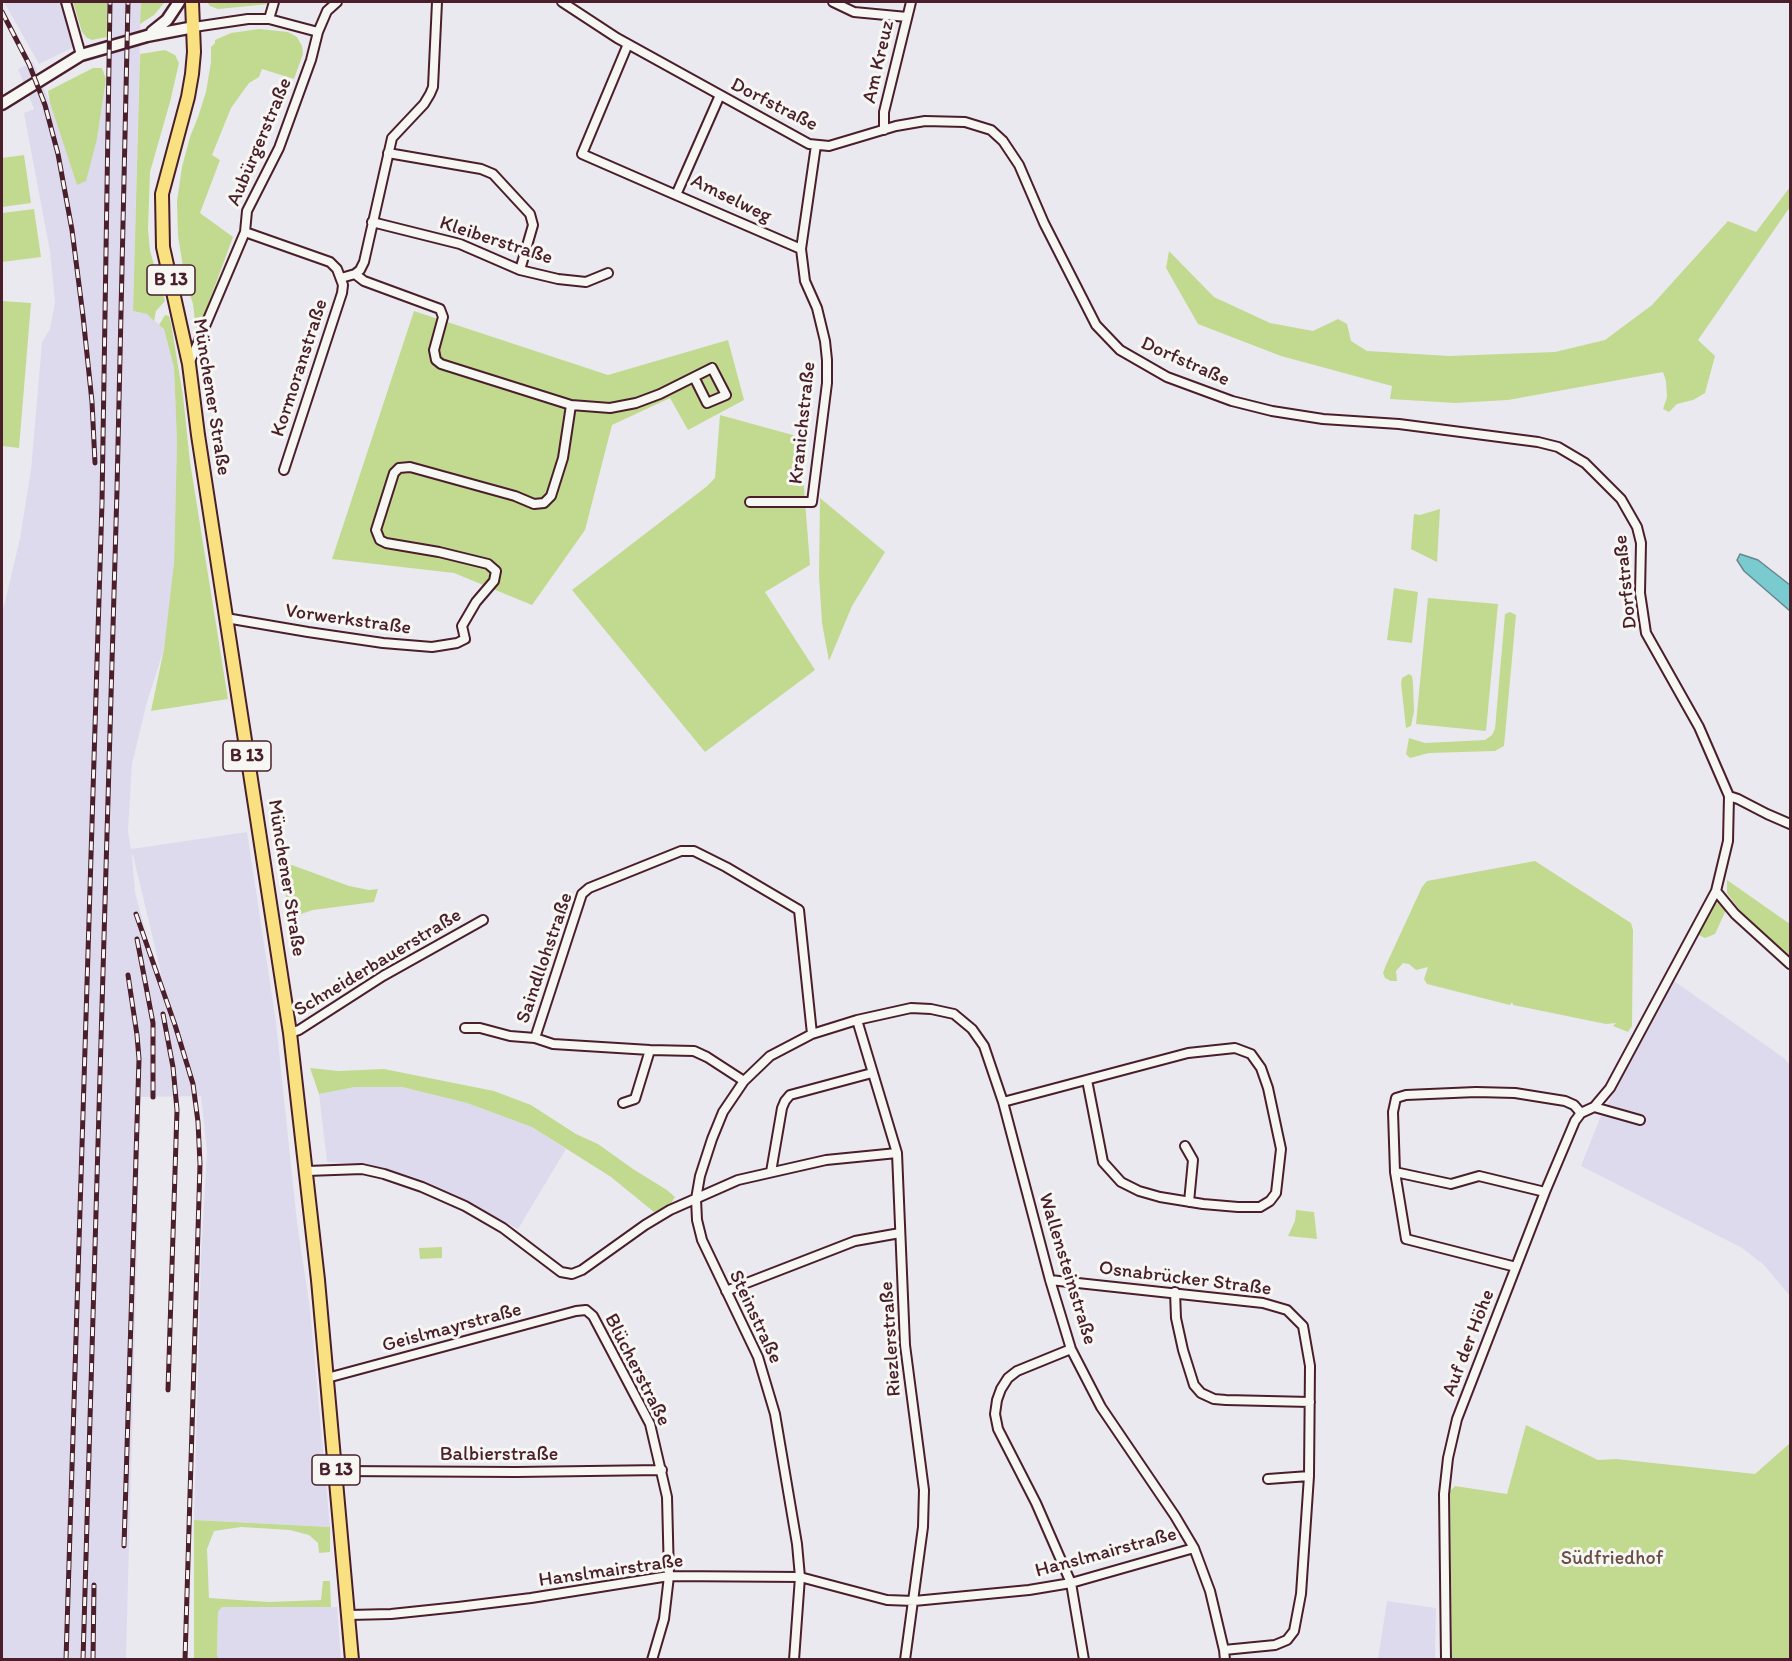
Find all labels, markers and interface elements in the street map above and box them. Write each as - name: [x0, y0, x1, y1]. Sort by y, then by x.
- street label: Am Kreuz: [858, 18, 900, 106]
- street label: Dorfstraße: [726, 73, 822, 137]
- street label: Aubürgerstraße: [222, 74, 298, 210]
- street label: Amselweg: [687, 169, 775, 229]
- street label: Kleiberstraße: [436, 211, 556, 271]
- road number: B 13: [147, 265, 195, 295]
- street label: Kormoranstraße: [266, 296, 334, 440]
- street label: Münchener Straße: [187, 317, 235, 477]
- street label: Dorfstraße: [1137, 332, 1233, 392]
- street label: Kranichstraße: [785, 360, 821, 486]
- street label: Dorfstraße: [1609, 534, 1643, 630]
- street label: Vorwerkstraße: [283, 599, 413, 641]
- road number: B 13: [223, 741, 271, 771]
- street label: Münchener Straße: [262, 798, 310, 958]
- street label: Saindllohstraße: [511, 889, 579, 1027]
- street label: Schneiderbauerstraße: [290, 904, 466, 1022]
- street label: Wallensteinstraße: [1033, 1190, 1101, 1348]
- street label: Osnabrücker Straße: [1097, 1256, 1273, 1302]
- street label: Steinstraße: [723, 1266, 787, 1368]
- street label: Riezlerstraße: [875, 1280, 907, 1398]
- street label: Auf der Höhe: [1438, 1286, 1500, 1400]
- street label: Geislmayrstraße: [380, 1298, 524, 1358]
- street label: Blücherstraße: [598, 1310, 676, 1430]
- street label: Balbierstraße: [440, 1443, 558, 1467]
- road number: B 13: [312, 1455, 360, 1485]
- street label: Hanslmairstraße: [1033, 1523, 1179, 1583]
- park label: Südfriedhof: [1561, 1547, 1663, 1571]
- street label: Hanslmairstraße: [537, 1549, 685, 1593]

